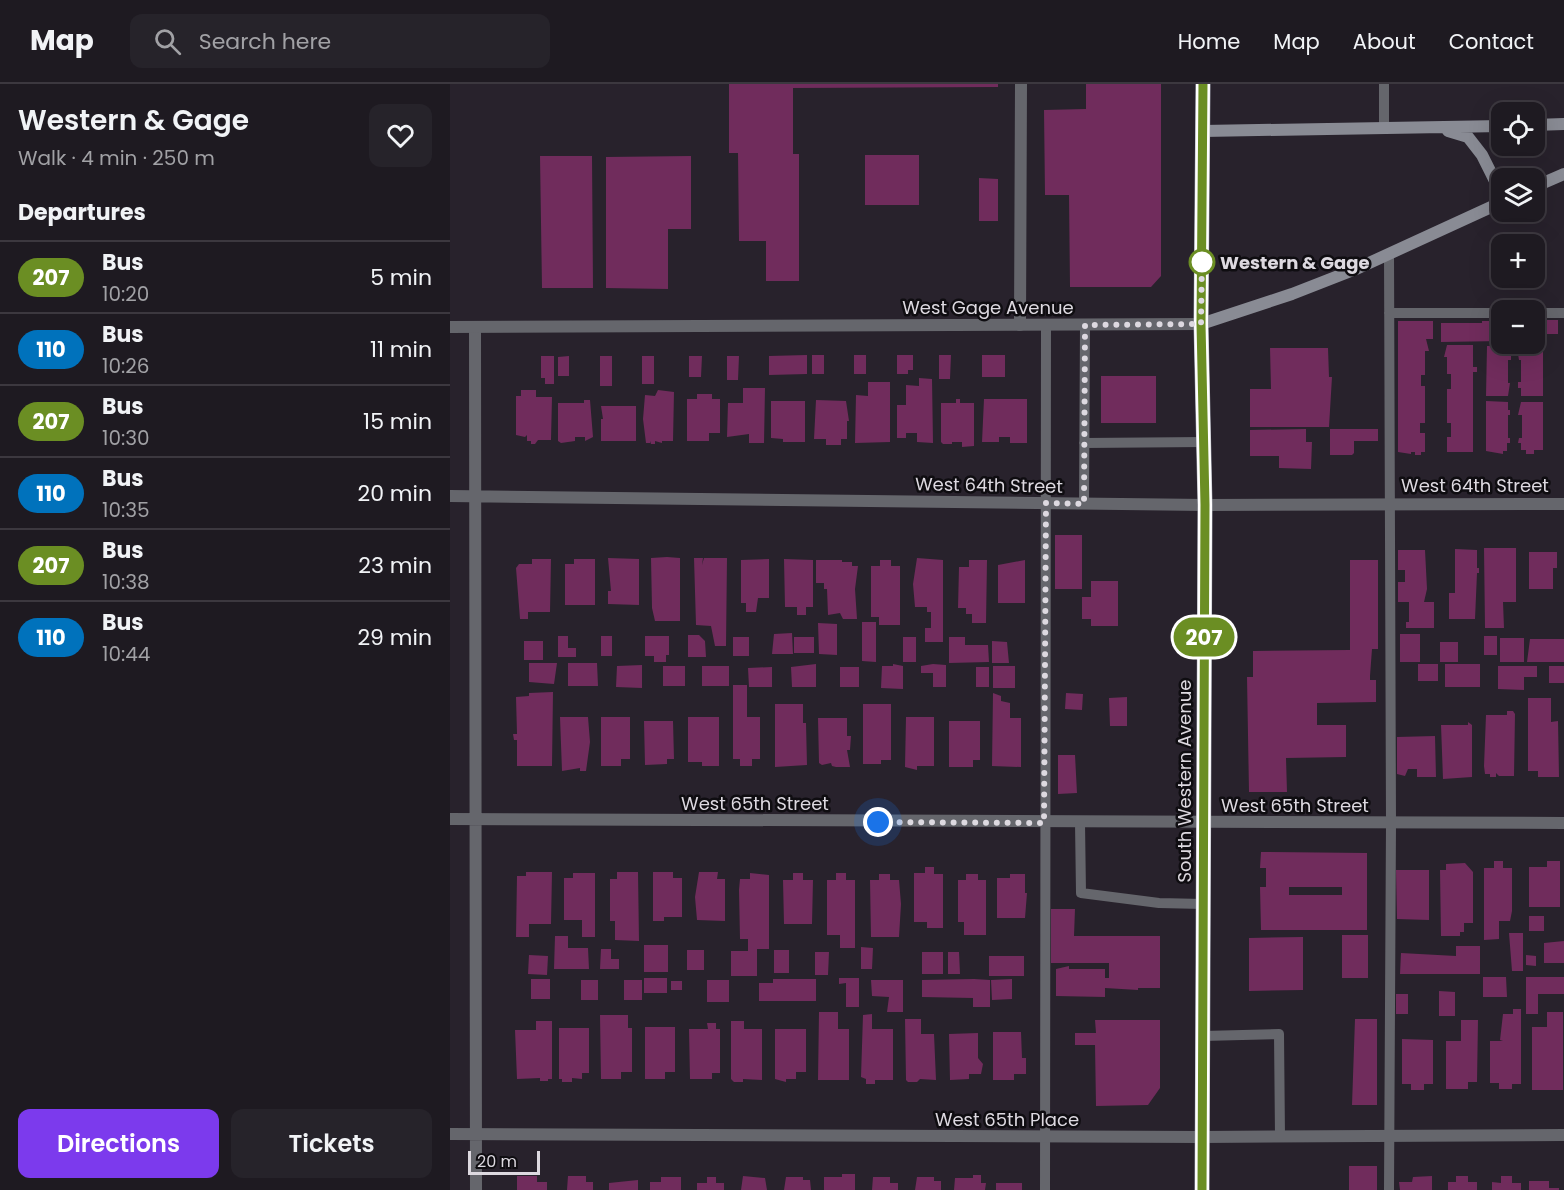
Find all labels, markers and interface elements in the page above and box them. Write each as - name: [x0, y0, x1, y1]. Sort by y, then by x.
- search box: [130, 14, 550, 68]
- text: Map: [30, 21, 94, 60]
- icon: search: [151, 25, 184, 58]
- text: Search here: [199, 26, 331, 57]
- text: Home: [1178, 27, 1240, 56]
- text: Map: [1273, 27, 1320, 56]
- text: About: [1353, 27, 1416, 56]
- text: Contact: [1449, 27, 1534, 56]
- text: Western & Gage: [18, 101, 249, 140]
- map controls: [1491, 102, 1545, 354]
- button: locate: [1491, 102, 1545, 156]
- button: heart: [369, 104, 432, 167]
- text: Walk · 4 min · 250 m: [18, 144, 215, 172]
- button: layers: [1491, 168, 1545, 222]
- text: Departures: [18, 197, 146, 228]
- button: +: [1491, 234, 1545, 288]
- text: Bus: [102, 247, 144, 278]
- marker: Western & Gage: [1189, 249, 1215, 275]
- place label: Western & Gage: [1220, 250, 1370, 275]
- text: 5 min: [370, 262, 432, 293]
- text: 207: [33, 263, 69, 292]
- text: 10:20: [102, 280, 149, 308]
- street label: West Gage Avenue: [902, 295, 1074, 320]
- button: −: [1491, 300, 1545, 354]
- text: Bus: [102, 319, 144, 350]
- text: 11 min: [370, 334, 432, 365]
- text: 110: [36, 335, 66, 364]
- text: 10:26: [102, 352, 149, 380]
- text: Bus: [102, 391, 144, 422]
- text: 15 min: [363, 406, 432, 437]
- text: 207: [33, 407, 69, 436]
- text: 10:30: [102, 424, 150, 452]
- text: Bus: [102, 463, 144, 494]
- street label: West 64th Street: [915, 471, 1063, 499]
- street label: West 64th Street: [1401, 473, 1549, 498]
- text: 20 min: [358, 478, 432, 509]
- text: 110: [36, 479, 66, 508]
- text: 10:35: [102, 496, 150, 524]
- text: Bus: [102, 535, 144, 566]
- text: 23 min: [358, 550, 432, 581]
- text: 207: [33, 551, 69, 580]
- text: 10:38: [102, 568, 150, 596]
- text: Bus: [102, 607, 144, 638]
- line badge: 207: [1170, 618, 1239, 656]
- text: 29 min: [357, 622, 432, 653]
- text: 110: [36, 623, 66, 652]
- text: 207: [1186, 623, 1222, 652]
- text: 10:44: [102, 640, 150, 668]
- street label: South Western Avenue: [1172, 680, 1197, 882]
- street label: West 65th Street: [681, 791, 829, 816]
- street label: West 65th Street: [1221, 793, 1369, 818]
- your location: [863, 807, 893, 837]
- street label: West 65th Place: [935, 1107, 1079, 1132]
- button: Directions: [18, 1109, 219, 1178]
- button: Tickets: [231, 1109, 432, 1178]
- scale bar: [468, 1148, 540, 1176]
- text: 20 m: [477, 1150, 517, 1173]

